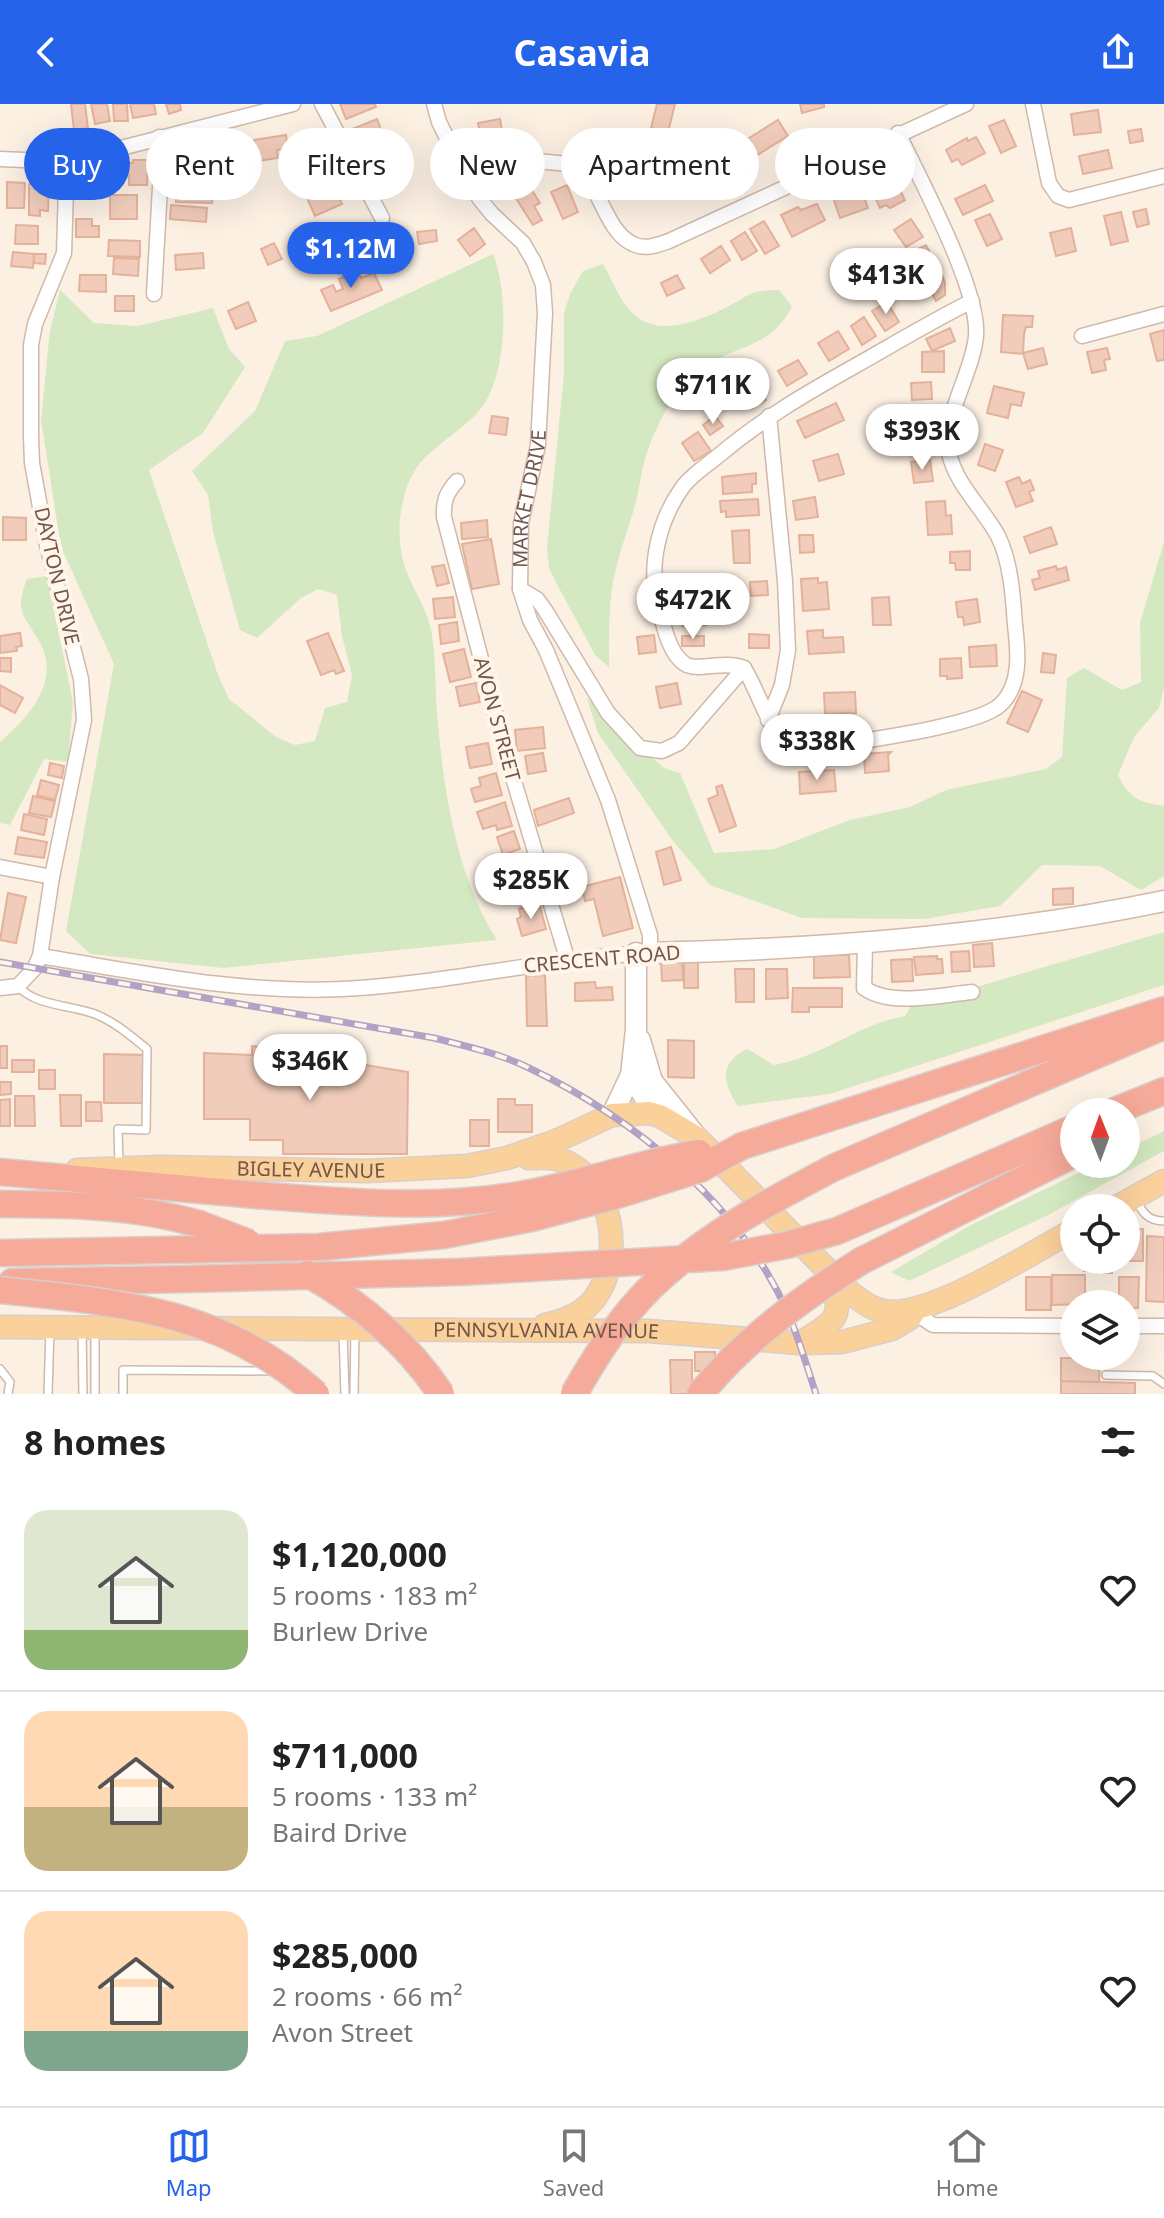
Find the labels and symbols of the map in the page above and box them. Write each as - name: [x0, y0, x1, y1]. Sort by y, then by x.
- pin: $1.12M: [286, 222, 416, 290]
- pin: $413K: [830, 248, 942, 316]
- pin: $711K: [657, 358, 769, 426]
- pin: $393K: [866, 404, 978, 472]
- street label: MARKET DRIVE: [506, 429, 552, 568]
- street label: DAYTON DRIVE: [28, 504, 86, 648]
- pin: $472K: [637, 573, 749, 641]
- street label: AVON STREET: [468, 654, 527, 784]
- pin: $338K: [761, 714, 873, 782]
- pin: $285K: [475, 853, 587, 921]
- street label: CRESCENT ROAD: [522, 938, 682, 979]
- pin: $346K: [254, 1034, 366, 1102]
- north arrow: [1060, 1098, 1140, 1178]
- street label: BIGLEY AVENUE: [236, 1154, 386, 1184]
- street label: PENNSYLVANIA AVENUE: [433, 1316, 660, 1345]

